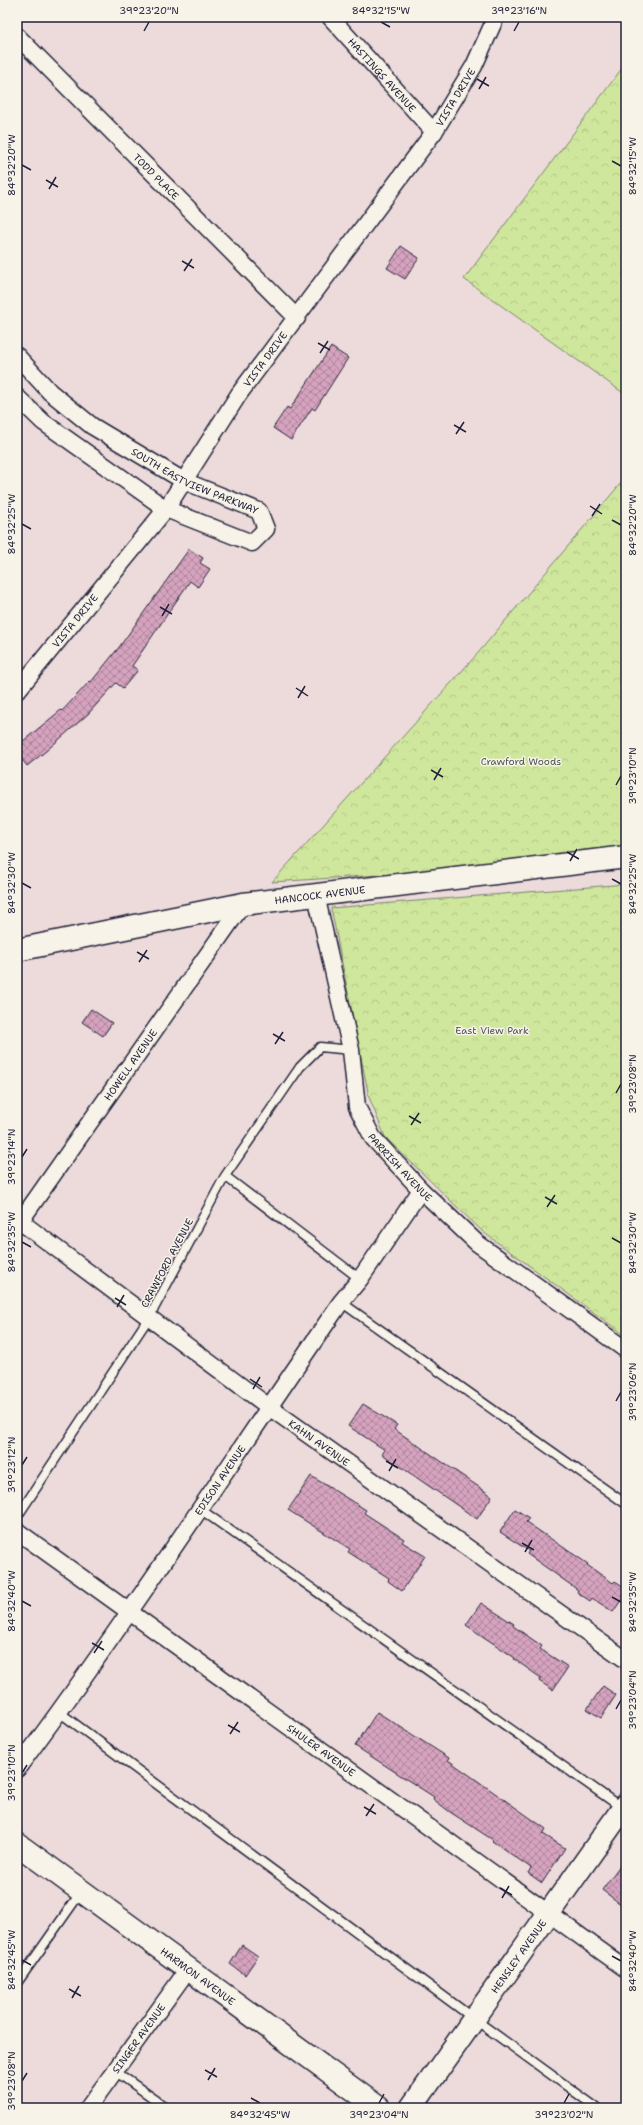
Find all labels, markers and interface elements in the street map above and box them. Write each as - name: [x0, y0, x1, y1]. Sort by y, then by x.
- text: 39°23'20"N: [119, 4, 179, 17]
- text: 84°32'15"W: [352, 4, 411, 17]
- text: 39°23'16"N: [491, 4, 547, 17]
- street label: HASTINGS AVENUE: [345, 35, 419, 115]
- street label: VISTA DRIVE: [433, 66, 478, 128]
- text: 84°32'20"W: [5, 134, 18, 196]
- text: 84°32'15"W: [626, 136, 639, 195]
- street label: TODD PLACE: [131, 151, 182, 202]
- street label: VISTA DRIVE: [240, 329, 290, 389]
- street label: SOUTH EASTVIEW PARKWAY: [129, 445, 261, 517]
- text: 84°32'25"W: [5, 493, 18, 554]
- text: 84°32'20"W: [626, 494, 639, 556]
- street label: VISTA DRIVE: [49, 591, 100, 650]
- text: 39°23'10"N: [626, 747, 639, 805]
- park label: Crawford Woods: [481, 755, 561, 768]
- text: 84°32'30"W: [5, 852, 18, 914]
- text: 84°32'25"W: [626, 853, 639, 914]
- street label: HANCOCK AVENUE: [274, 883, 366, 907]
- park label: East View Park: [455, 1024, 529, 1037]
- street label: HOWELL AVENUE: [101, 1026, 160, 1103]
- text: 39°23'08"N: [626, 1054, 639, 1114]
- text: 39°23'14"N: [5, 1129, 18, 1185]
- street label: PARRISH AVENUE: [365, 1131, 435, 1204]
- text: 84°32'35"W: [5, 1211, 18, 1272]
- text: 84°32'30"W: [626, 1212, 639, 1274]
- street label: CRAWFORD AVENUE: [138, 1216, 196, 1310]
- text: 39°23'06"N: [626, 1363, 639, 1421]
- street label: KAHN AVENUE: [286, 1416, 352, 1469]
- text: 39°23'12"N: [5, 1437, 18, 1493]
- street label: EDISON AVENUE: [191, 1442, 248, 1518]
- text: 84°32'40"W: [5, 1570, 18, 1632]
- text: 84°32'35"W: [626, 1571, 639, 1632]
- text: 39°23'04"N: [626, 1670, 639, 1730]
- street label: SHULER AVENUE: [285, 1721, 358, 1779]
- text: 39°23'10"N: [5, 1744, 18, 1802]
- street label: HENSLEY AVENUE: [488, 1917, 549, 1996]
- text: 84°32'45"W: [5, 1929, 18, 1990]
- text: 84°32'40"W: [626, 1930, 639, 1992]
- street label: HARMON AVENUE: [158, 1944, 238, 2008]
- street label: SINGER AVENUE: [109, 2001, 168, 2076]
- text: 39°23'08"N: [5, 2051, 18, 2111]
- text: 84°32'45"W: [230, 2108, 291, 2121]
- text: 39°23'04"N: [349, 2108, 409, 2121]
- text: 39°23'02"N: [535, 2108, 593, 2121]

